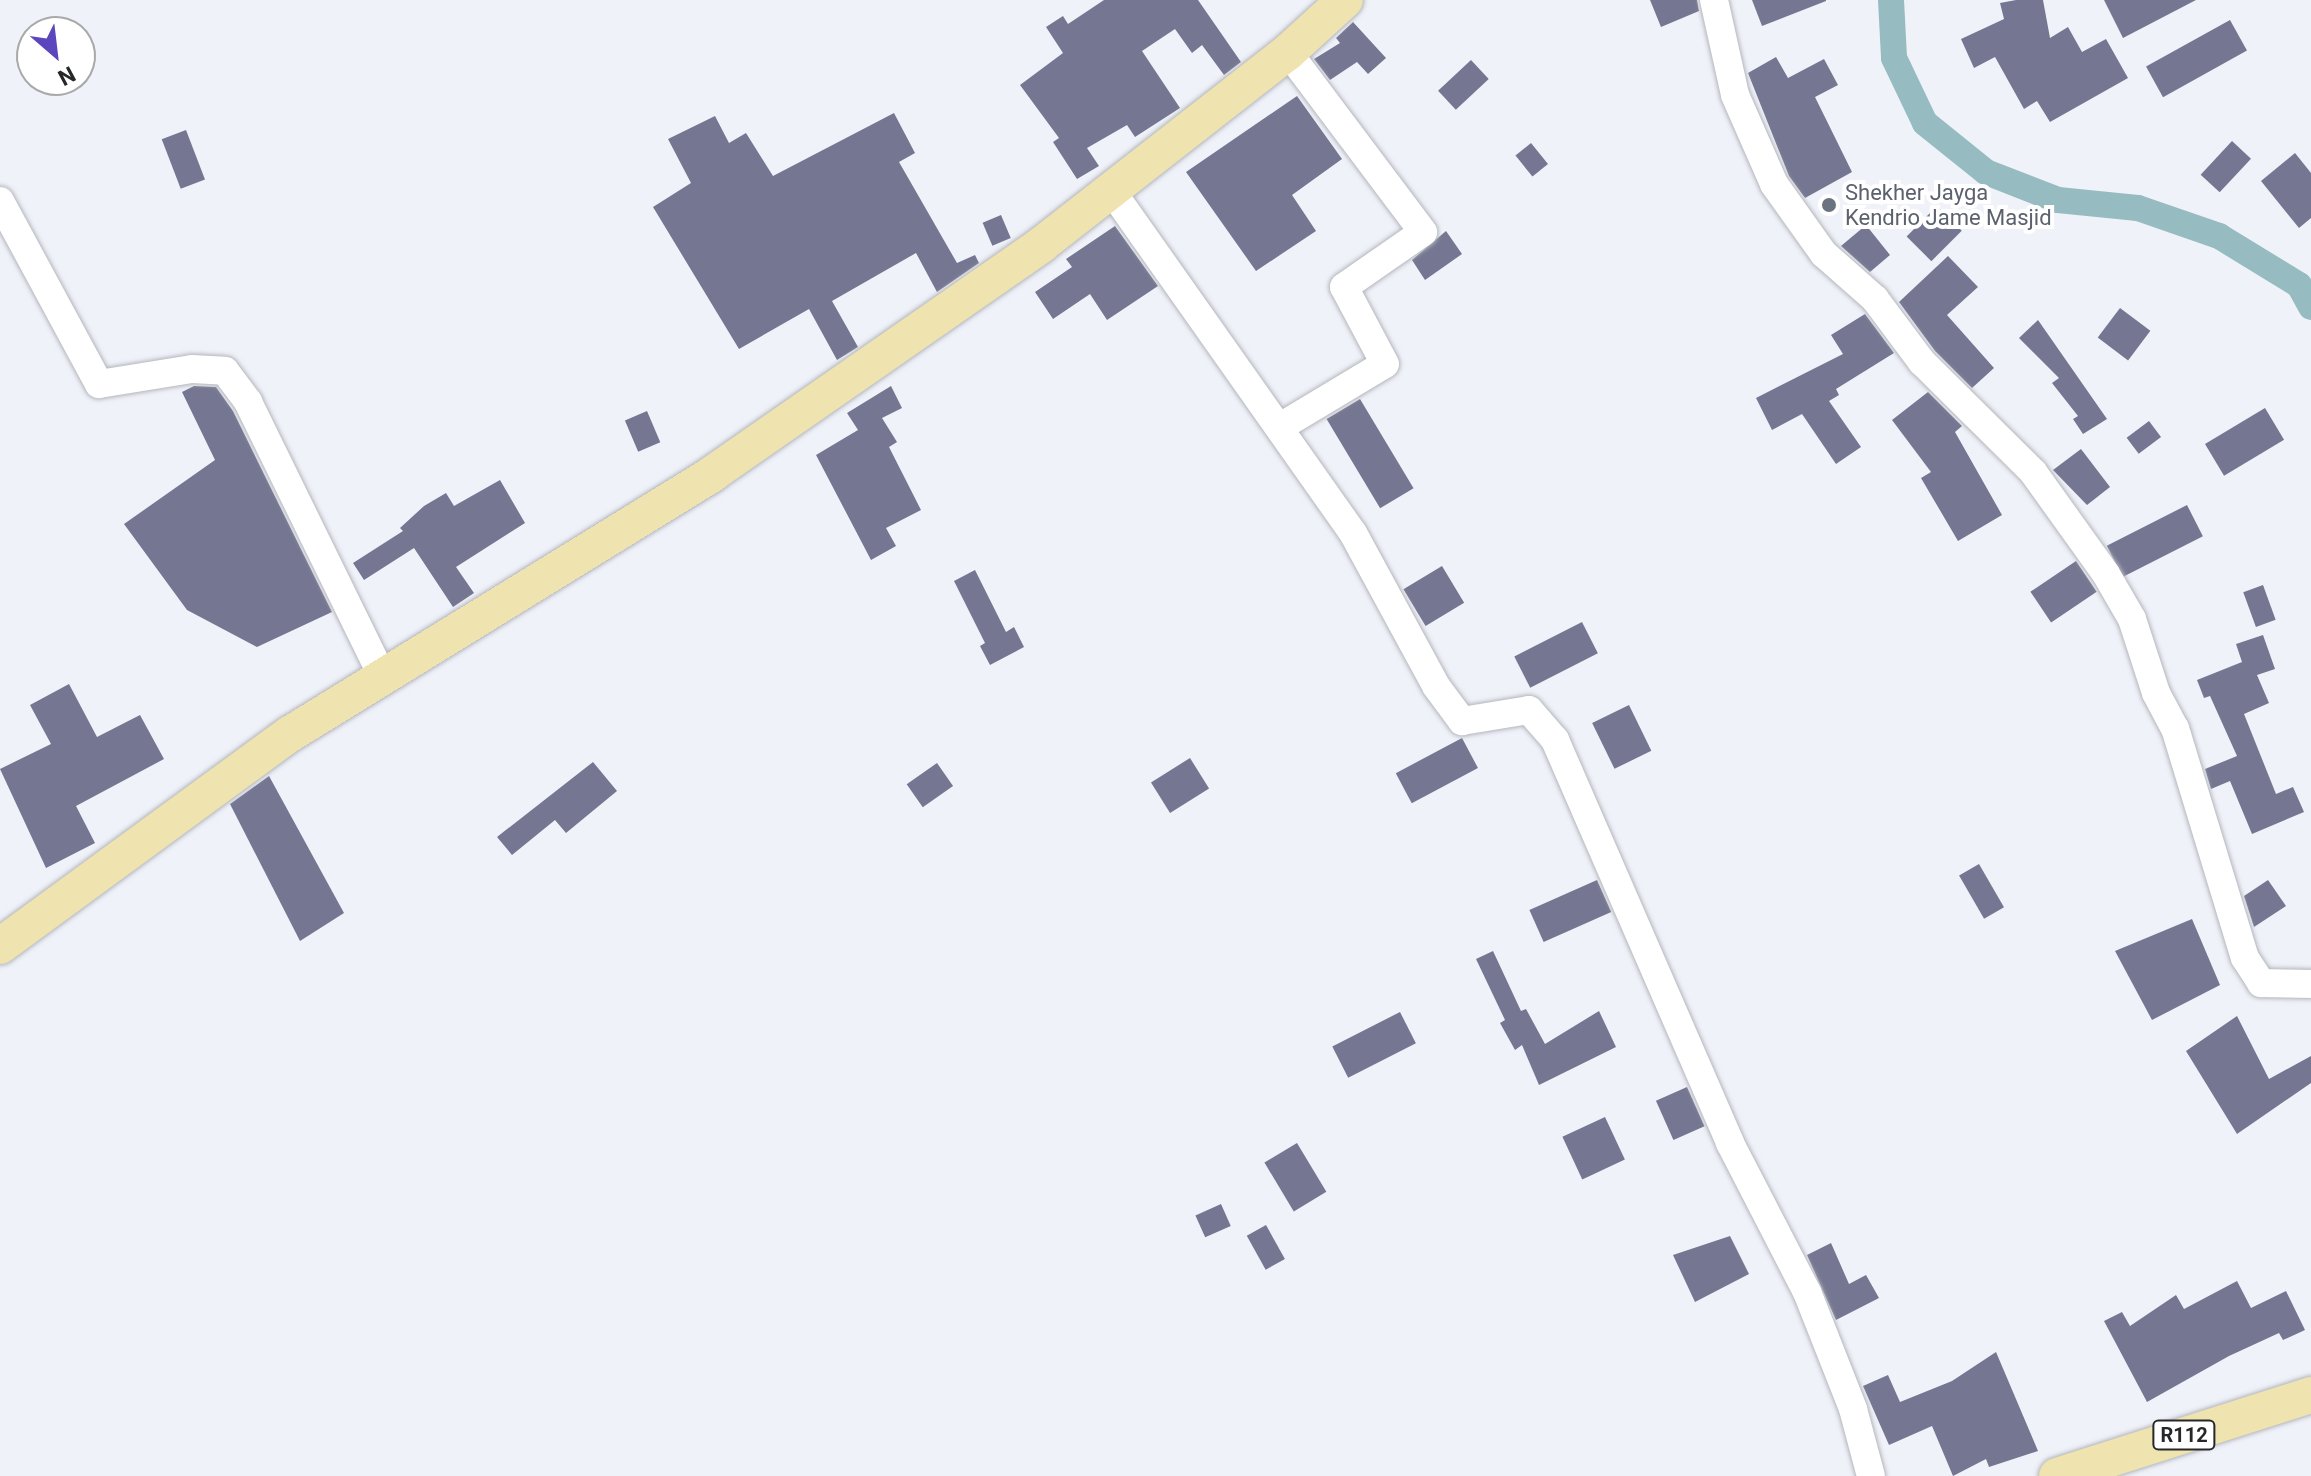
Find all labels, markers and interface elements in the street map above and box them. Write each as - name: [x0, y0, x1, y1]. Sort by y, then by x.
- north arrow: [16, 16, 96, 96]
- text: N: [54, 61, 79, 91]
- place label: Shekher Jayga Kendrio Jame Masjid: [1845, 179, 2052, 230]
- marker: Shekher Jayga Kendrio Jame Masjid: [1820, 196, 1838, 214]
- road number: R112: [2152, 1419, 2216, 1451]

